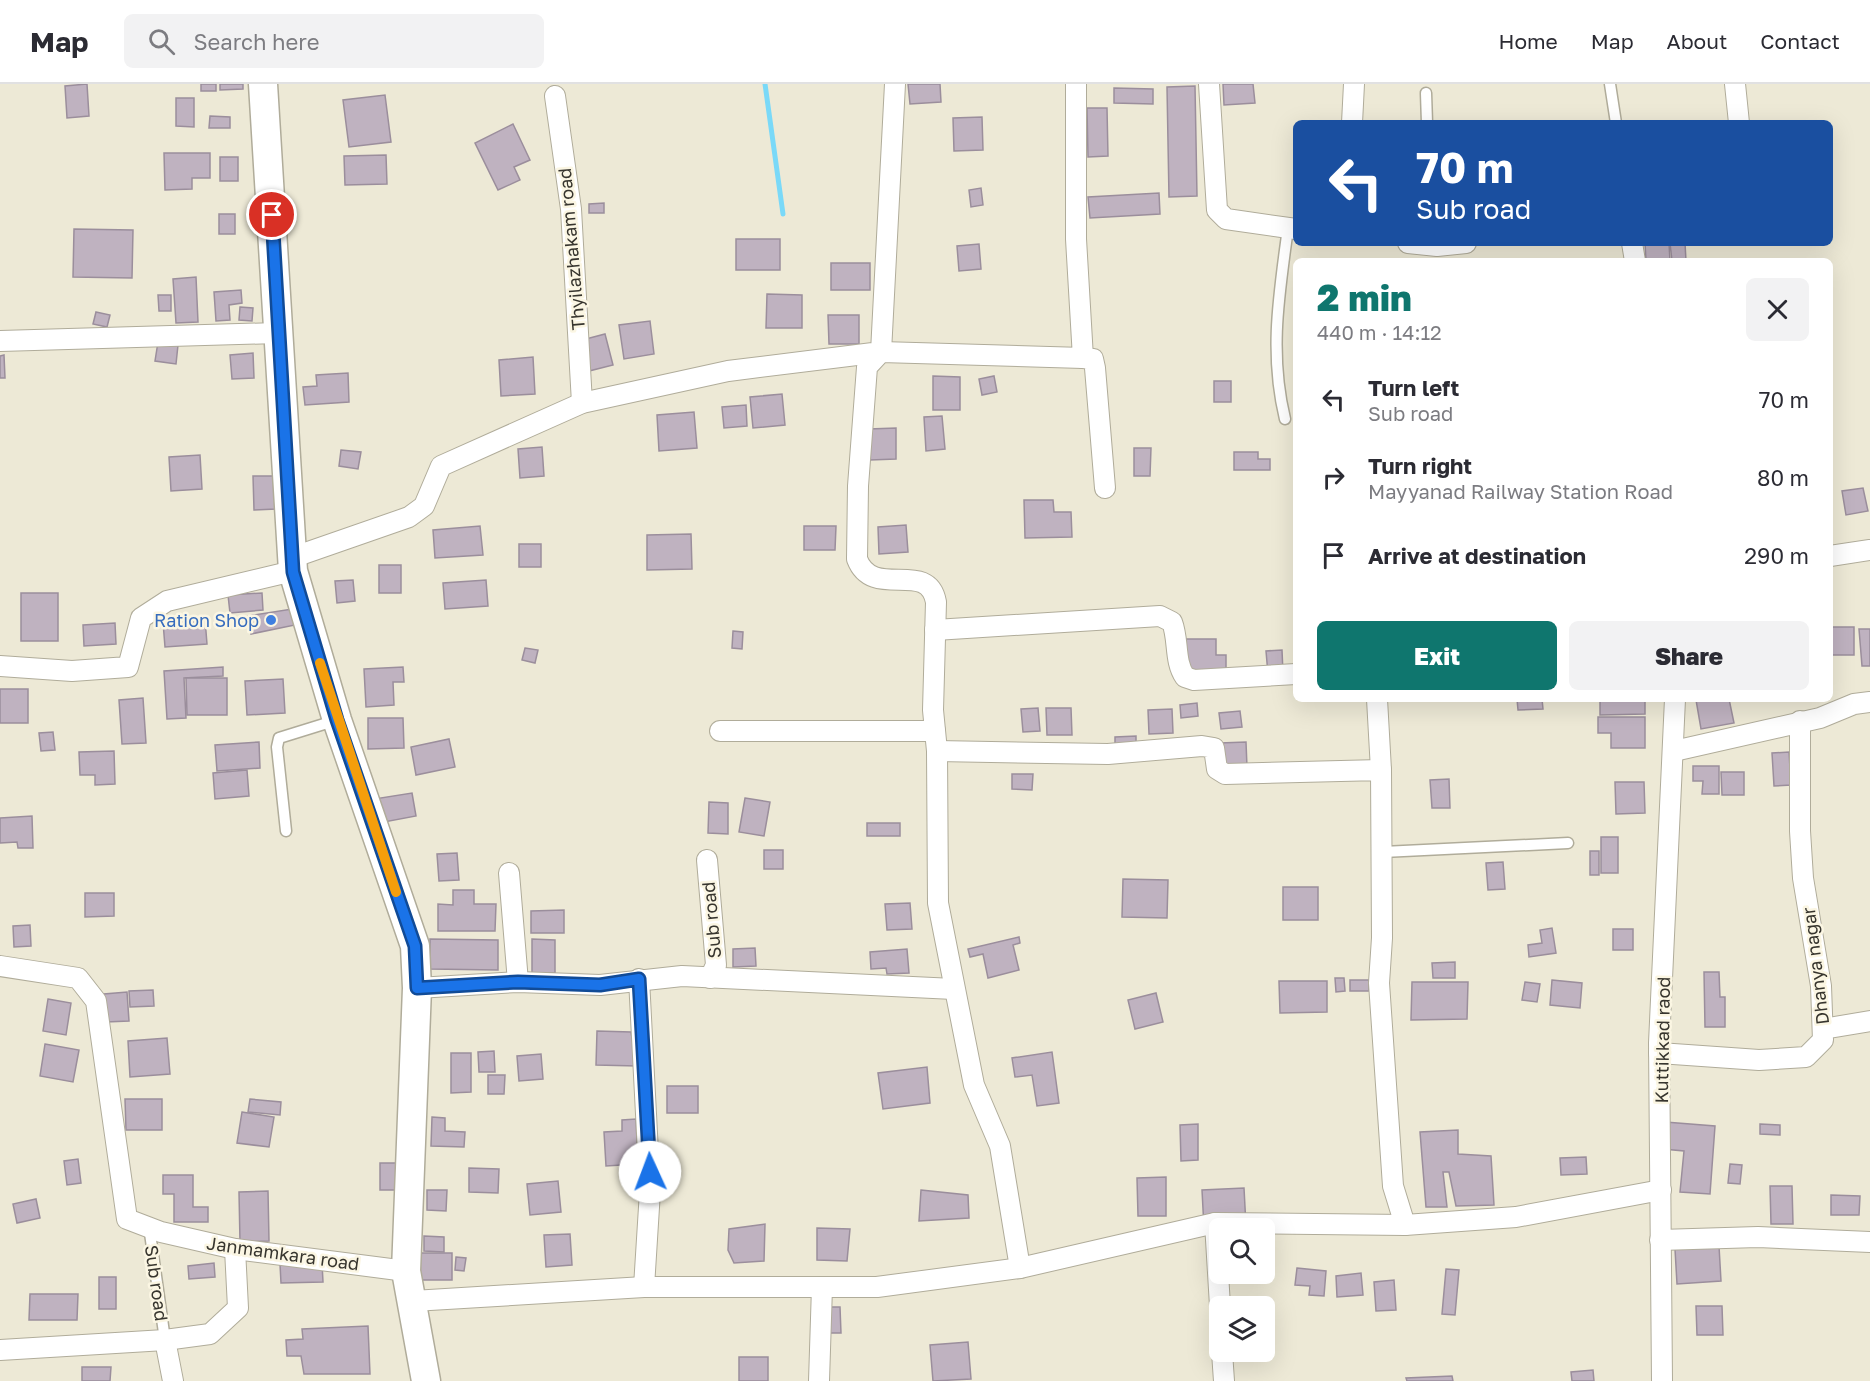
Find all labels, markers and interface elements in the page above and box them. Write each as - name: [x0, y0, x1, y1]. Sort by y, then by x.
- search box: [124, 14, 544, 68]
- text: Map: [30, 25, 88, 58]
- icon: search: [145, 25, 178, 58]
- text: Search here: [193, 28, 319, 55]
- text: Home: [1498, 28, 1558, 54]
- text: Map: [1591, 28, 1634, 54]
- text: About: [1667, 28, 1727, 54]
- text: Contact: [1760, 28, 1840, 54]
- text: 70 m: [1416, 142, 1513, 192]
- icon: left: [1317, 144, 1395, 222]
- street label: Thyilazhakam road: [553, 167, 589, 331]
- pin: [246, 189, 297, 240]
- text: Sub road: [1416, 193, 1531, 225]
- icon: arrive: [255, 198, 288, 231]
- text: 2 min: [1317, 276, 1412, 319]
- button: close: [1746, 278, 1809, 341]
- text: 440 m · 14:12: [1317, 320, 1442, 344]
- text: Turn left: [1368, 374, 1459, 401]
- icon: left: [1317, 383, 1350, 416]
- text: 70 m: [1759, 386, 1809, 413]
- text: Sub road: [1368, 401, 1453, 425]
- text: Turn right: [1368, 452, 1472, 479]
- icon: right: [1317, 461, 1350, 494]
- text: 80 m: [1757, 464, 1809, 491]
- text: Mayyanad Railway Station Road: [1368, 479, 1673, 503]
- icon: arrive: [1317, 539, 1350, 572]
- text: Arrive at destination: [1368, 542, 1586, 569]
- text: 290 m: [1744, 542, 1809, 569]
- place label: Ration Shop: [154, 609, 259, 631]
- marker: Ration Shop: [264, 613, 278, 627]
- button: Exit: [1317, 621, 1557, 690]
- button: Share: [1569, 621, 1809, 690]
- street label: Sub road: [697, 881, 725, 959]
- street label: Dhanya nagar: [1797, 906, 1833, 1026]
- street label: Kuttikkad raod: [1650, 976, 1674, 1104]
- position arrow: [618, 1140, 682, 1204]
- map controls: [1209, 1218, 1275, 1362]
- button: search: [1209, 1218, 1275, 1284]
- street label: Janmamkara road: [205, 1231, 361, 1275]
- street label: Sub road: [141, 1243, 173, 1323]
- button: layers: [1209, 1296, 1275, 1362]

